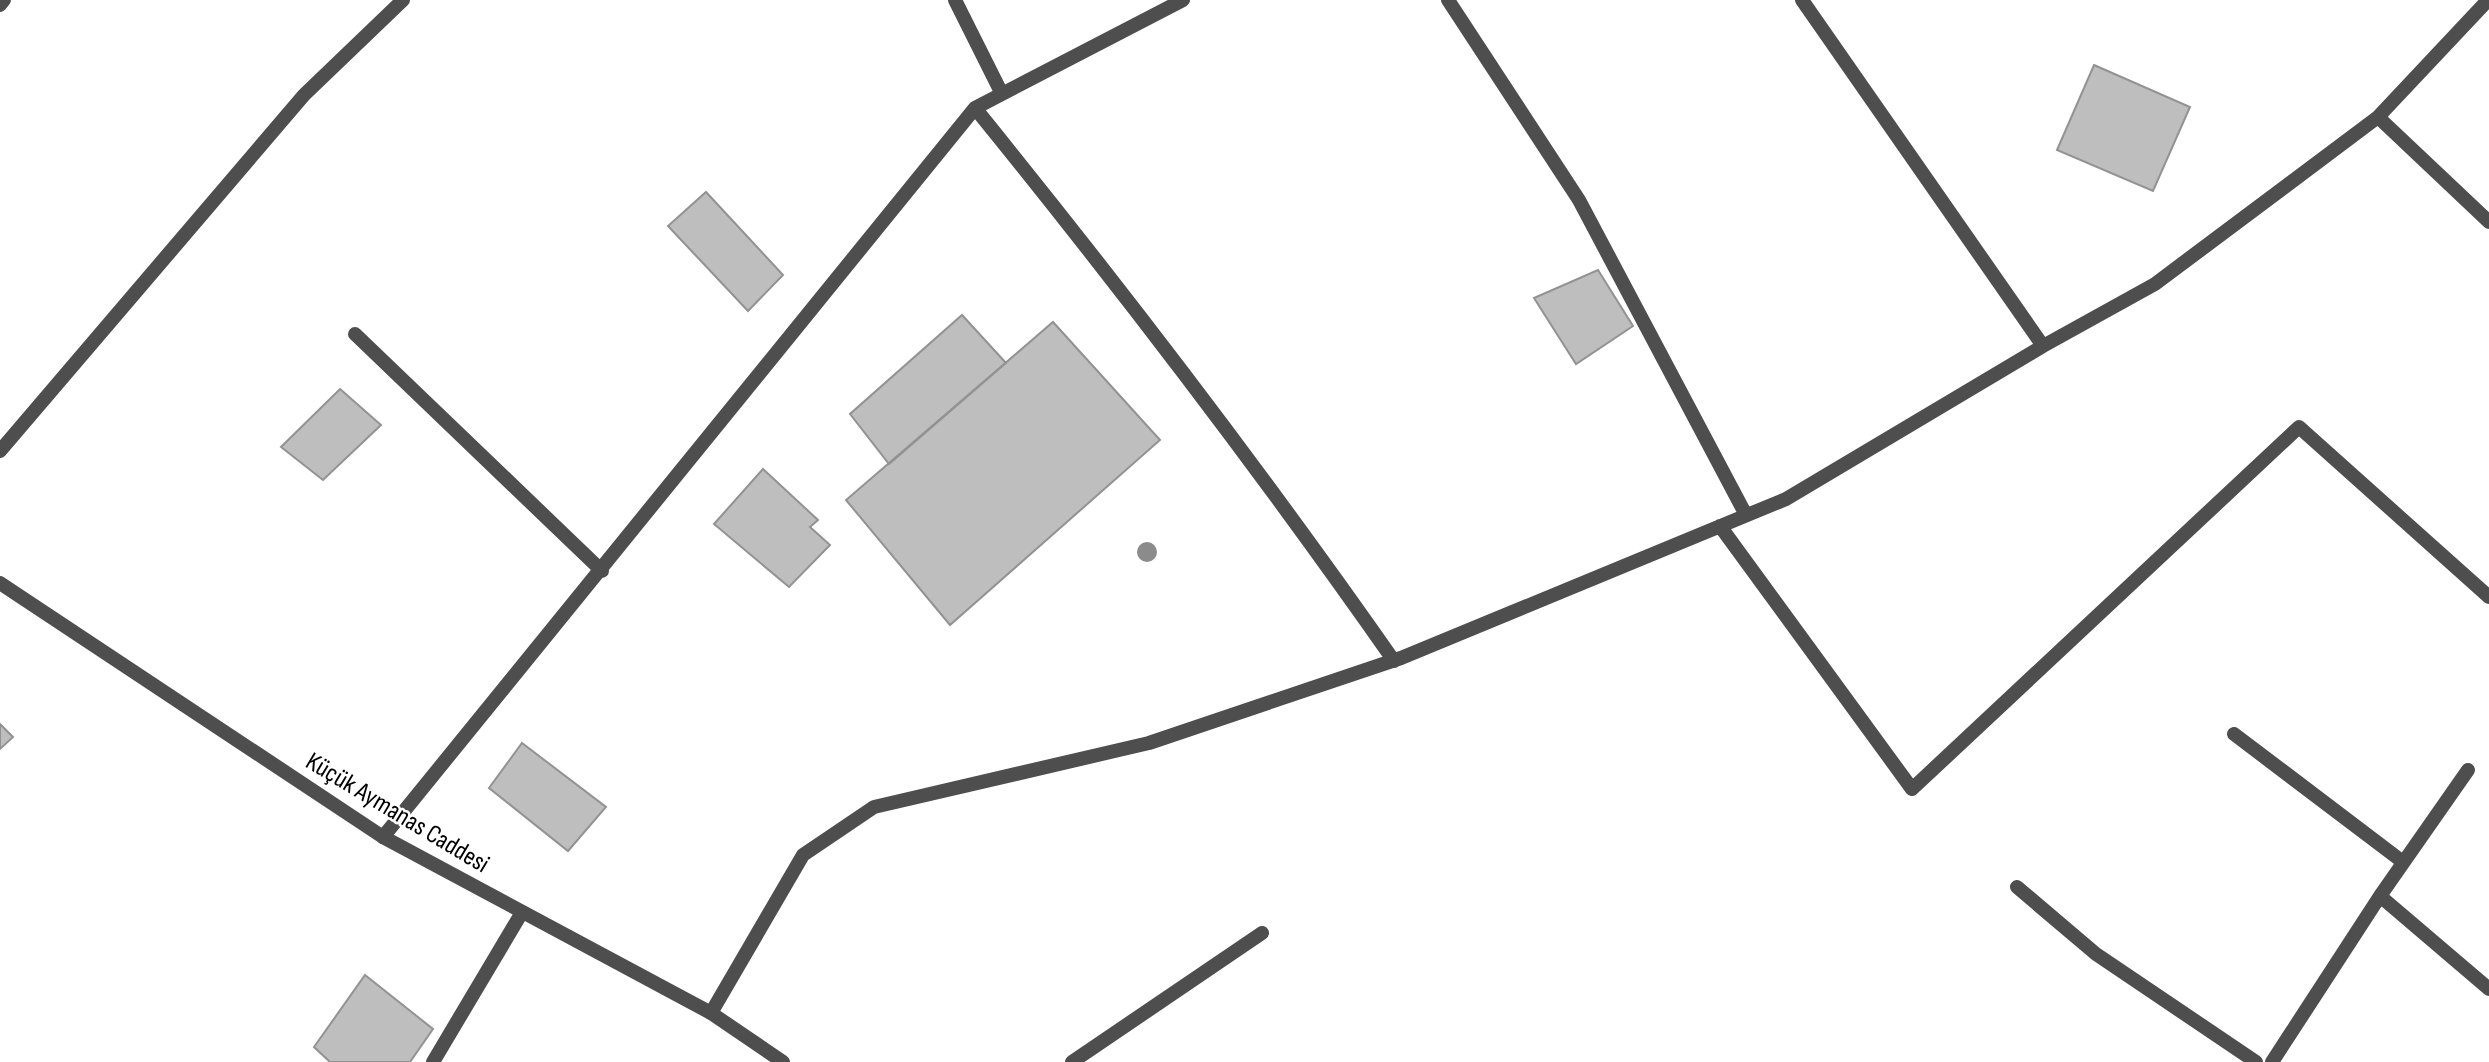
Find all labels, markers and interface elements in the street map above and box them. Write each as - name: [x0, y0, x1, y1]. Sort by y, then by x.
- street label: Küçük Aymanas Caddesi: [300, 746, 494, 880]

